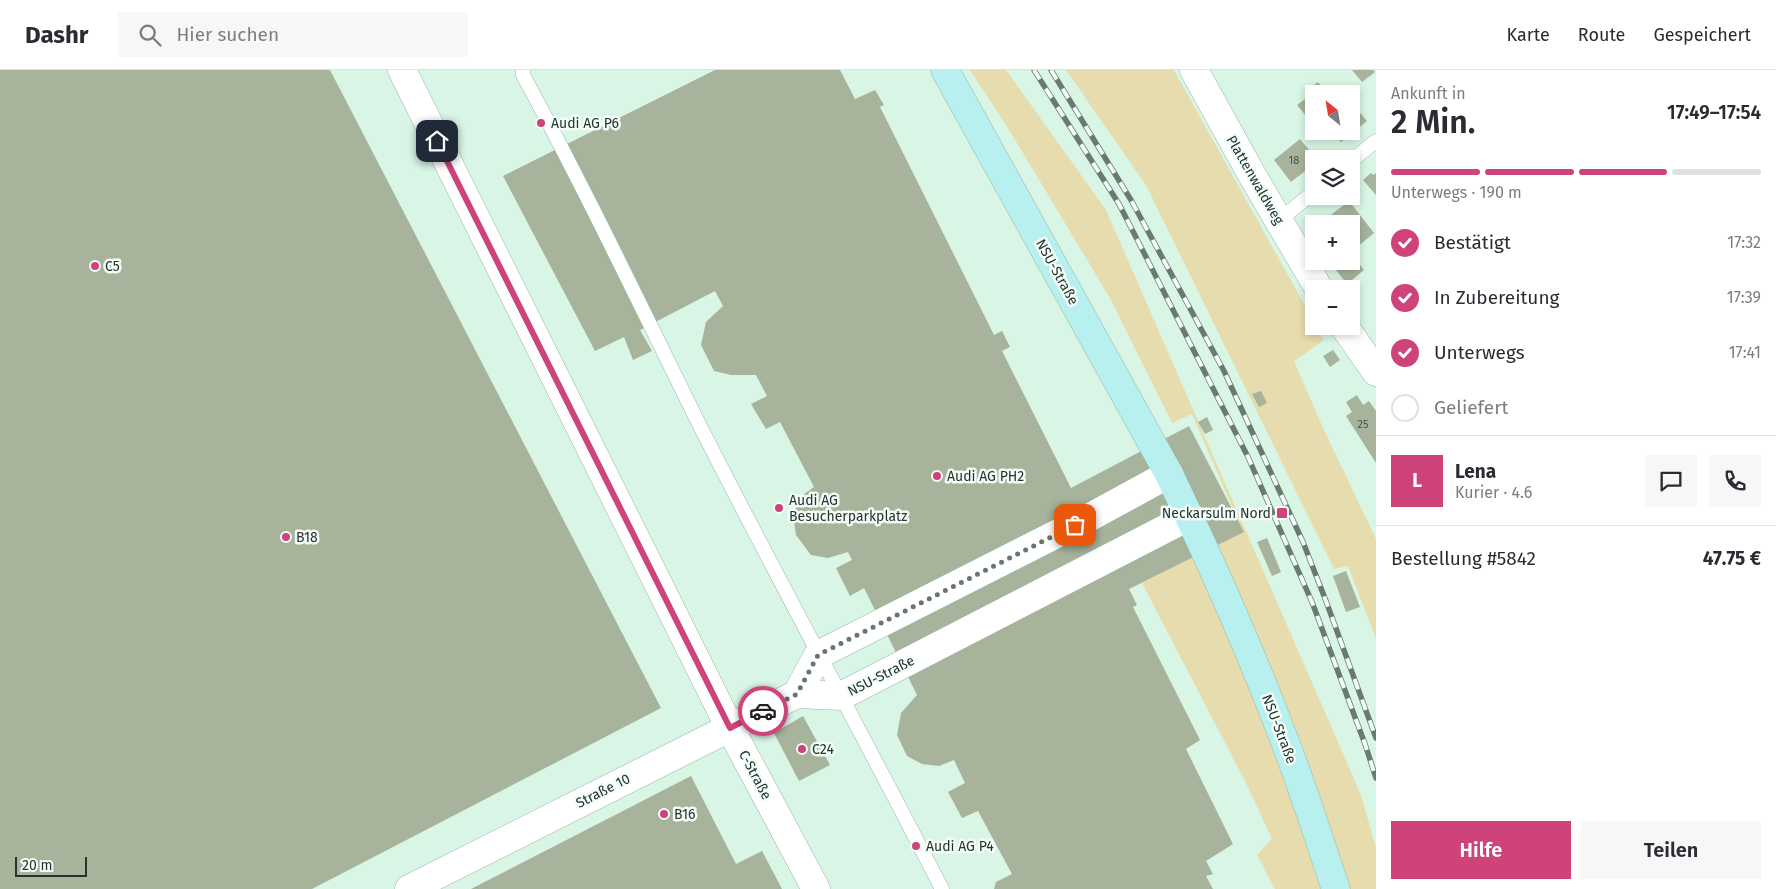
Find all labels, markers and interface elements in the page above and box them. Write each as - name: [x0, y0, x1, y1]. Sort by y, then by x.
- search box: [118, 12, 468, 57]
- text: Dashr: [25, 21, 88, 49]
- icon: search: [136, 21, 164, 49]
- text: Hier suchen: [176, 23, 279, 46]
- text: Karte: [1507, 24, 1550, 46]
- text: Route: [1578, 24, 1625, 46]
- text: Gespeichert: [1653, 24, 1751, 46]
- text: Ankunft in: [1391, 84, 1466, 103]
- north arrow: [1305, 85, 1360, 140]
- map controls: [1305, 85, 1360, 335]
- text: 17:49–17:54: [1667, 101, 1761, 124]
- text: 2 Min.: [1391, 103, 1476, 141]
- place label: Audi AG P6: [551, 115, 619, 132]
- marker: Audi AG P6: [535, 117, 547, 129]
- pin: [416, 120, 458, 162]
- icon: home: [423, 127, 451, 155]
- street label: Plattenwaldweg: [1223, 132, 1288, 228]
- button: layers: [1305, 150, 1360, 205]
- house number: 18: [1289, 154, 1299, 167]
- text: Unterwegs · 190 m: [1391, 183, 1522, 202]
- button: +: [1305, 215, 1360, 270]
- icon: check: [1391, 229, 1419, 257]
- text: Bestätigt: [1434, 231, 1511, 254]
- text: 17:32: [1727, 233, 1761, 252]
- street label: NSU-Straße: [1032, 236, 1082, 308]
- place label: C5: [105, 258, 120, 275]
- marker: C5: [89, 260, 101, 272]
- button: −: [1305, 280, 1360, 335]
- icon: check: [1391, 284, 1419, 312]
- text: In Zubereitung: [1434, 286, 1559, 309]
- text: 17:39: [1727, 288, 1761, 307]
- icon: check: [1391, 339, 1419, 367]
- text: Unterwegs: [1434, 341, 1525, 364]
- text: 17:41: [1729, 343, 1761, 362]
- text: Geliefert: [1434, 396, 1508, 419]
- house number: 25: [1358, 418, 1369, 431]
- button: chat: [1645, 455, 1697, 507]
- button: phone: [1709, 455, 1761, 507]
- text: Lena: [1455, 460, 1496, 483]
- place label: Audi AG PH2: [947, 468, 1024, 485]
- text: L: [1412, 469, 1422, 492]
- marker: Audi AG PH2: [931, 470, 943, 482]
- text: Kurier · 4.6: [1455, 483, 1532, 502]
- place label: Audi AG Besucherparkplatz: [789, 492, 907, 525]
- marker: Audi AG Besucherparkplatz: [773, 502, 785, 514]
- pin: [1054, 504, 1096, 546]
- place label: Neckarsulm Nord: [1162, 505, 1271, 522]
- marker: Neckarsulm Nord: [1275, 506, 1289, 520]
- icon: bag: [1061, 511, 1089, 539]
- place label: B18: [296, 529, 318, 546]
- marker: B18: [280, 531, 292, 543]
- text: Bestellung #5842: [1391, 547, 1536, 570]
- text: 47.75 €: [1703, 547, 1761, 570]
- street label: NSU-Straße: [845, 652, 917, 700]
- courier: [738, 686, 788, 736]
- street label: NSU-Straße: [1258, 692, 1300, 766]
- icon: car: [749, 697, 777, 725]
- place label: C24: [812, 741, 834, 758]
- marker: C24: [796, 743, 808, 755]
- street label: C-Straße: [735, 748, 775, 802]
- street label: Straße 10: [573, 770, 633, 812]
- place label: B16: [674, 806, 695, 823]
- marker: B16: [658, 808, 670, 820]
- button: Hilfe: [1391, 821, 1571, 879]
- button: Teilen: [1581, 821, 1761, 879]
- place label: Audi AG P4: [926, 838, 994, 855]
- marker: Audi AG P4: [910, 840, 922, 852]
- scale bar: [15, 854, 88, 877]
- text: 20 m: [22, 857, 52, 874]

